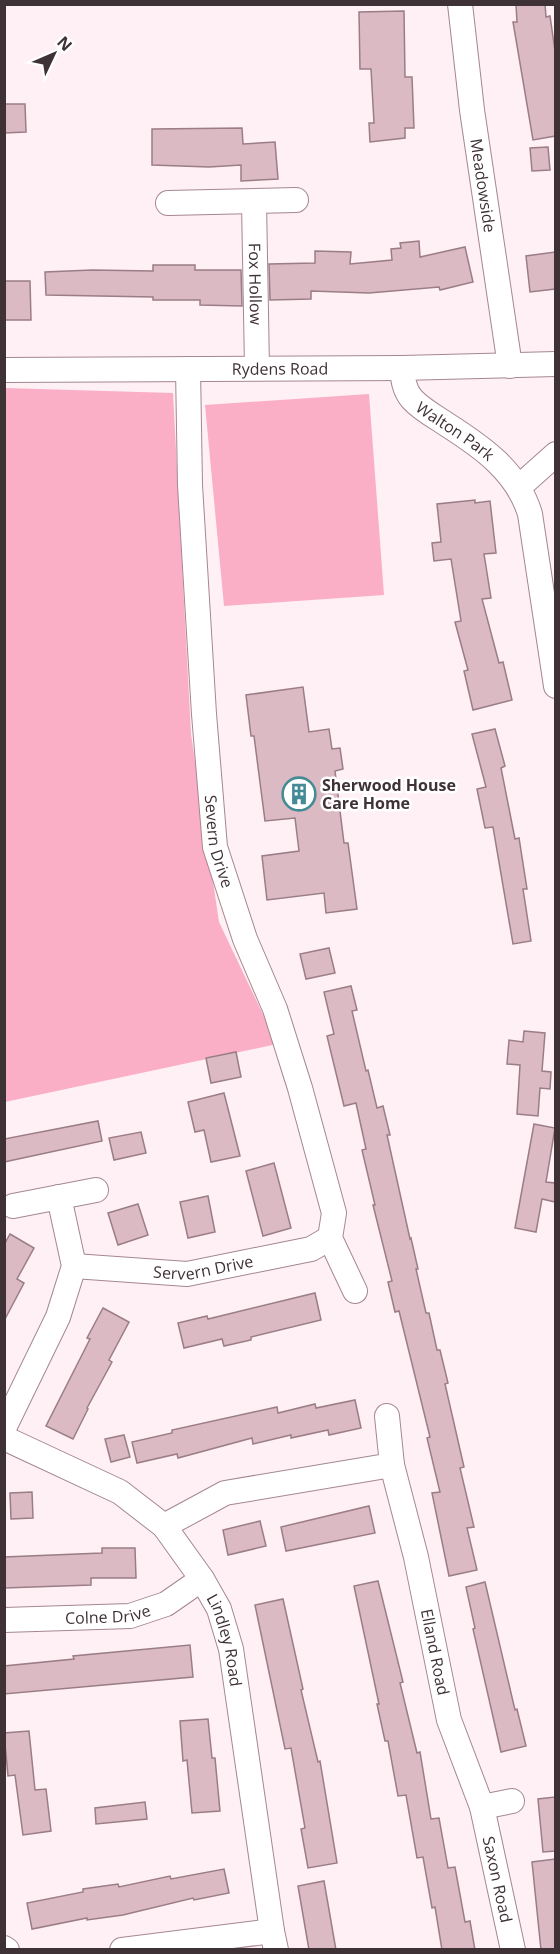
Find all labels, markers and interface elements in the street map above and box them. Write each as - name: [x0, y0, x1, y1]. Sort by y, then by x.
- north arrow: [24, 24, 84, 84]
- text: N: [52, 31, 77, 56]
- street label: Meadowside: [465, 137, 501, 234]
- street label: Fox Hollow: [244, 243, 267, 326]
- street label: Rydens Road: [232, 357, 328, 380]
- street label: Walton Park: [412, 396, 500, 466]
- place label: Sherwood House Care Home: [322, 774, 456, 814]
- building icon: Sherwood House Care Home: [281, 776, 317, 812]
- street label: Severn Drive: [200, 794, 239, 891]
- street label: Servern Drive: [153, 1250, 255, 1285]
- street label: Lindley Road: [202, 1590, 247, 1688]
- street label: Colne Drive: [65, 1599, 153, 1629]
- street label: Elland Road: [416, 1607, 455, 1697]
- street label: Saxon Road: [478, 1834, 518, 1925]

